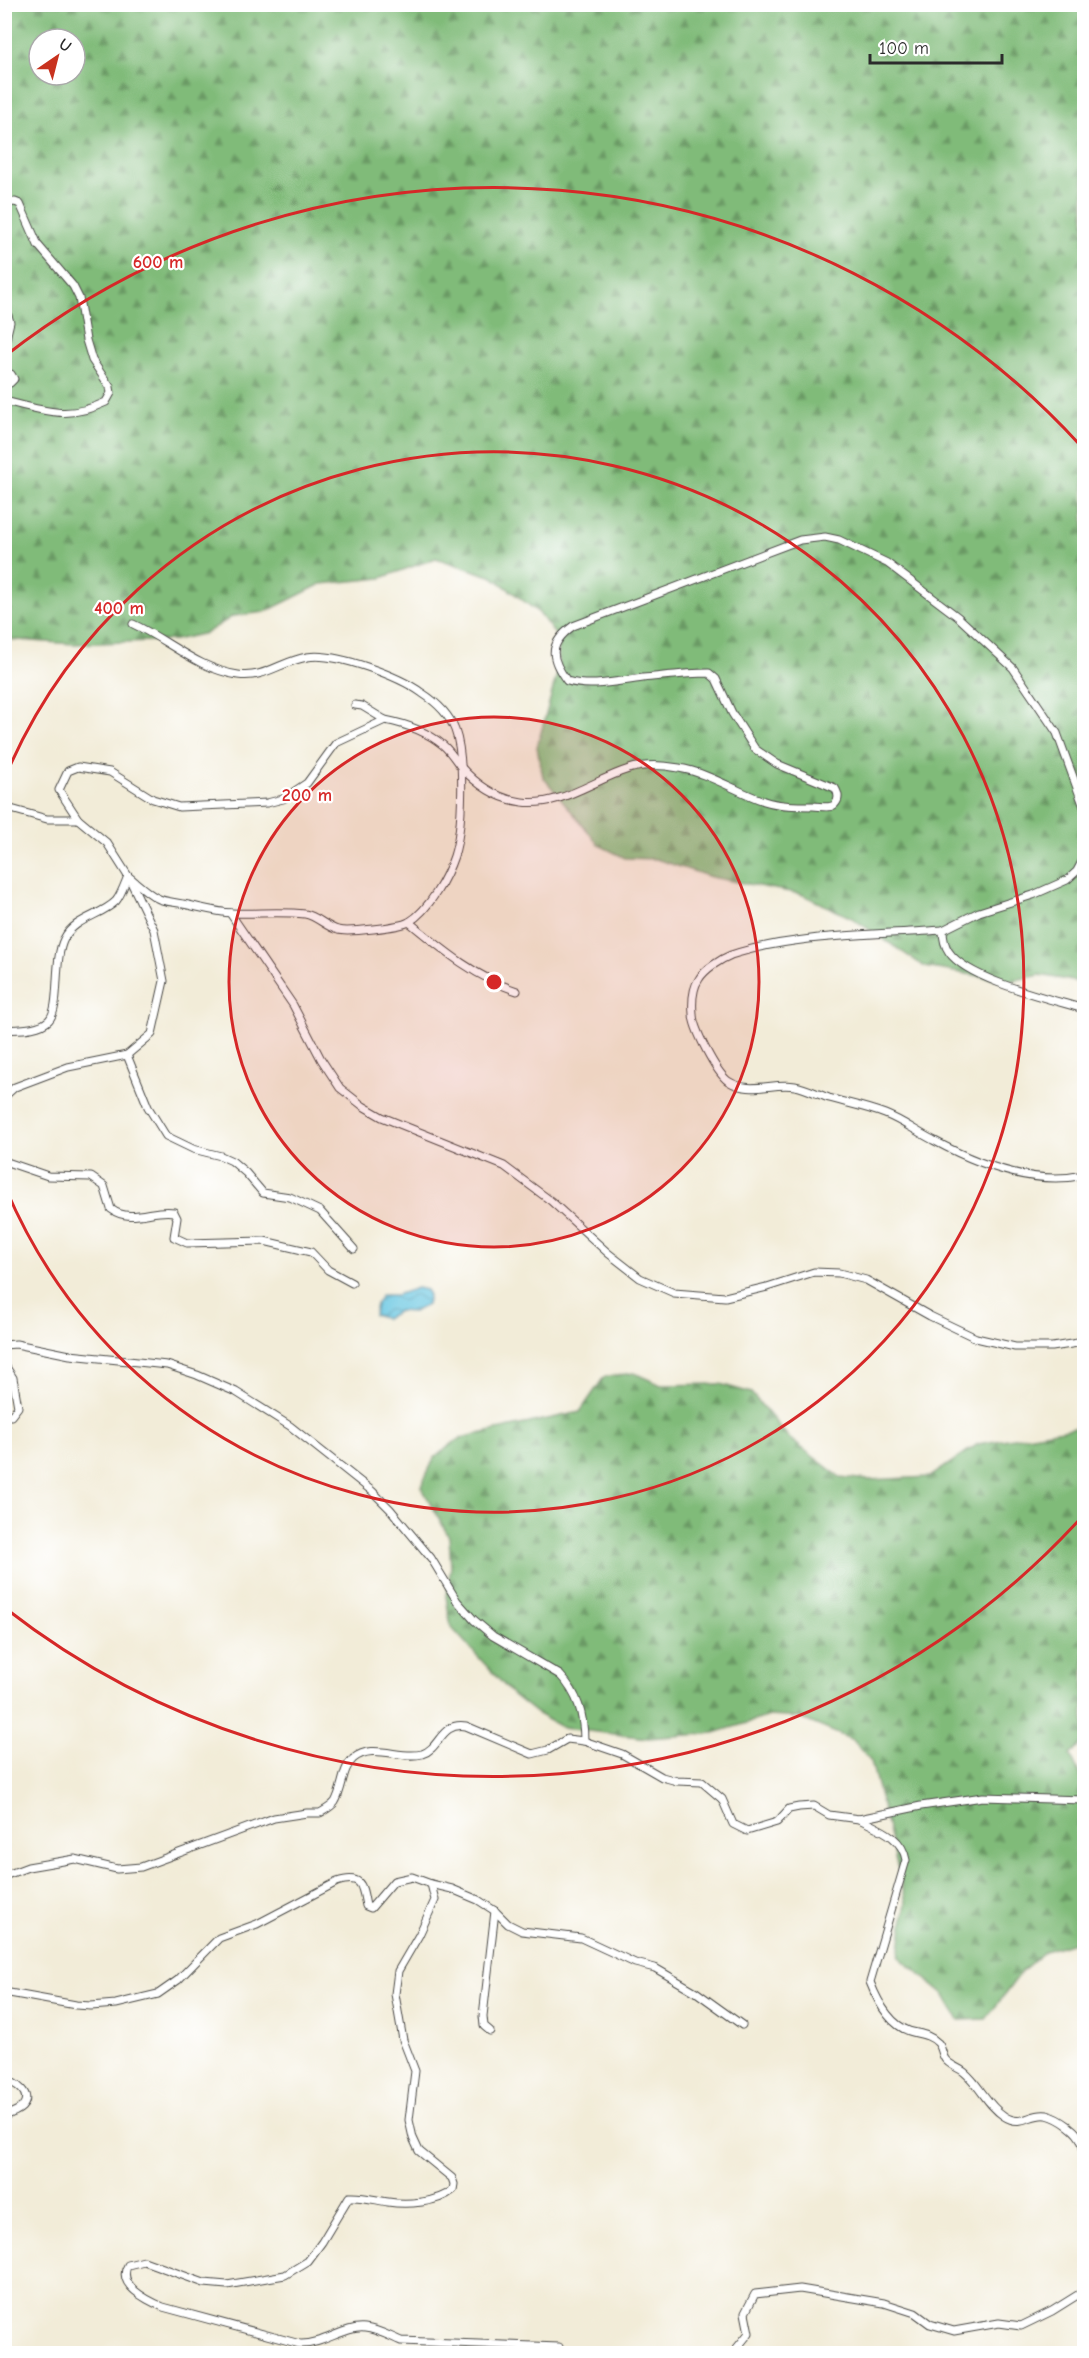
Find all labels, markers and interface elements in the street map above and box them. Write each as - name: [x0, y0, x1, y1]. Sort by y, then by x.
- north arrow: [27, 27, 87, 87]
- scale bar: [870, 27, 1002, 65]
- text: U: [55, 35, 75, 56]
- text: 100 m: [879, 38, 929, 59]
- text: 600 m: [133, 252, 183, 273]
- text: 400 m: [94, 598, 144, 619]
- text: 200 m: [282, 785, 332, 806]
- centre of rings: [484, 972, 504, 992]

